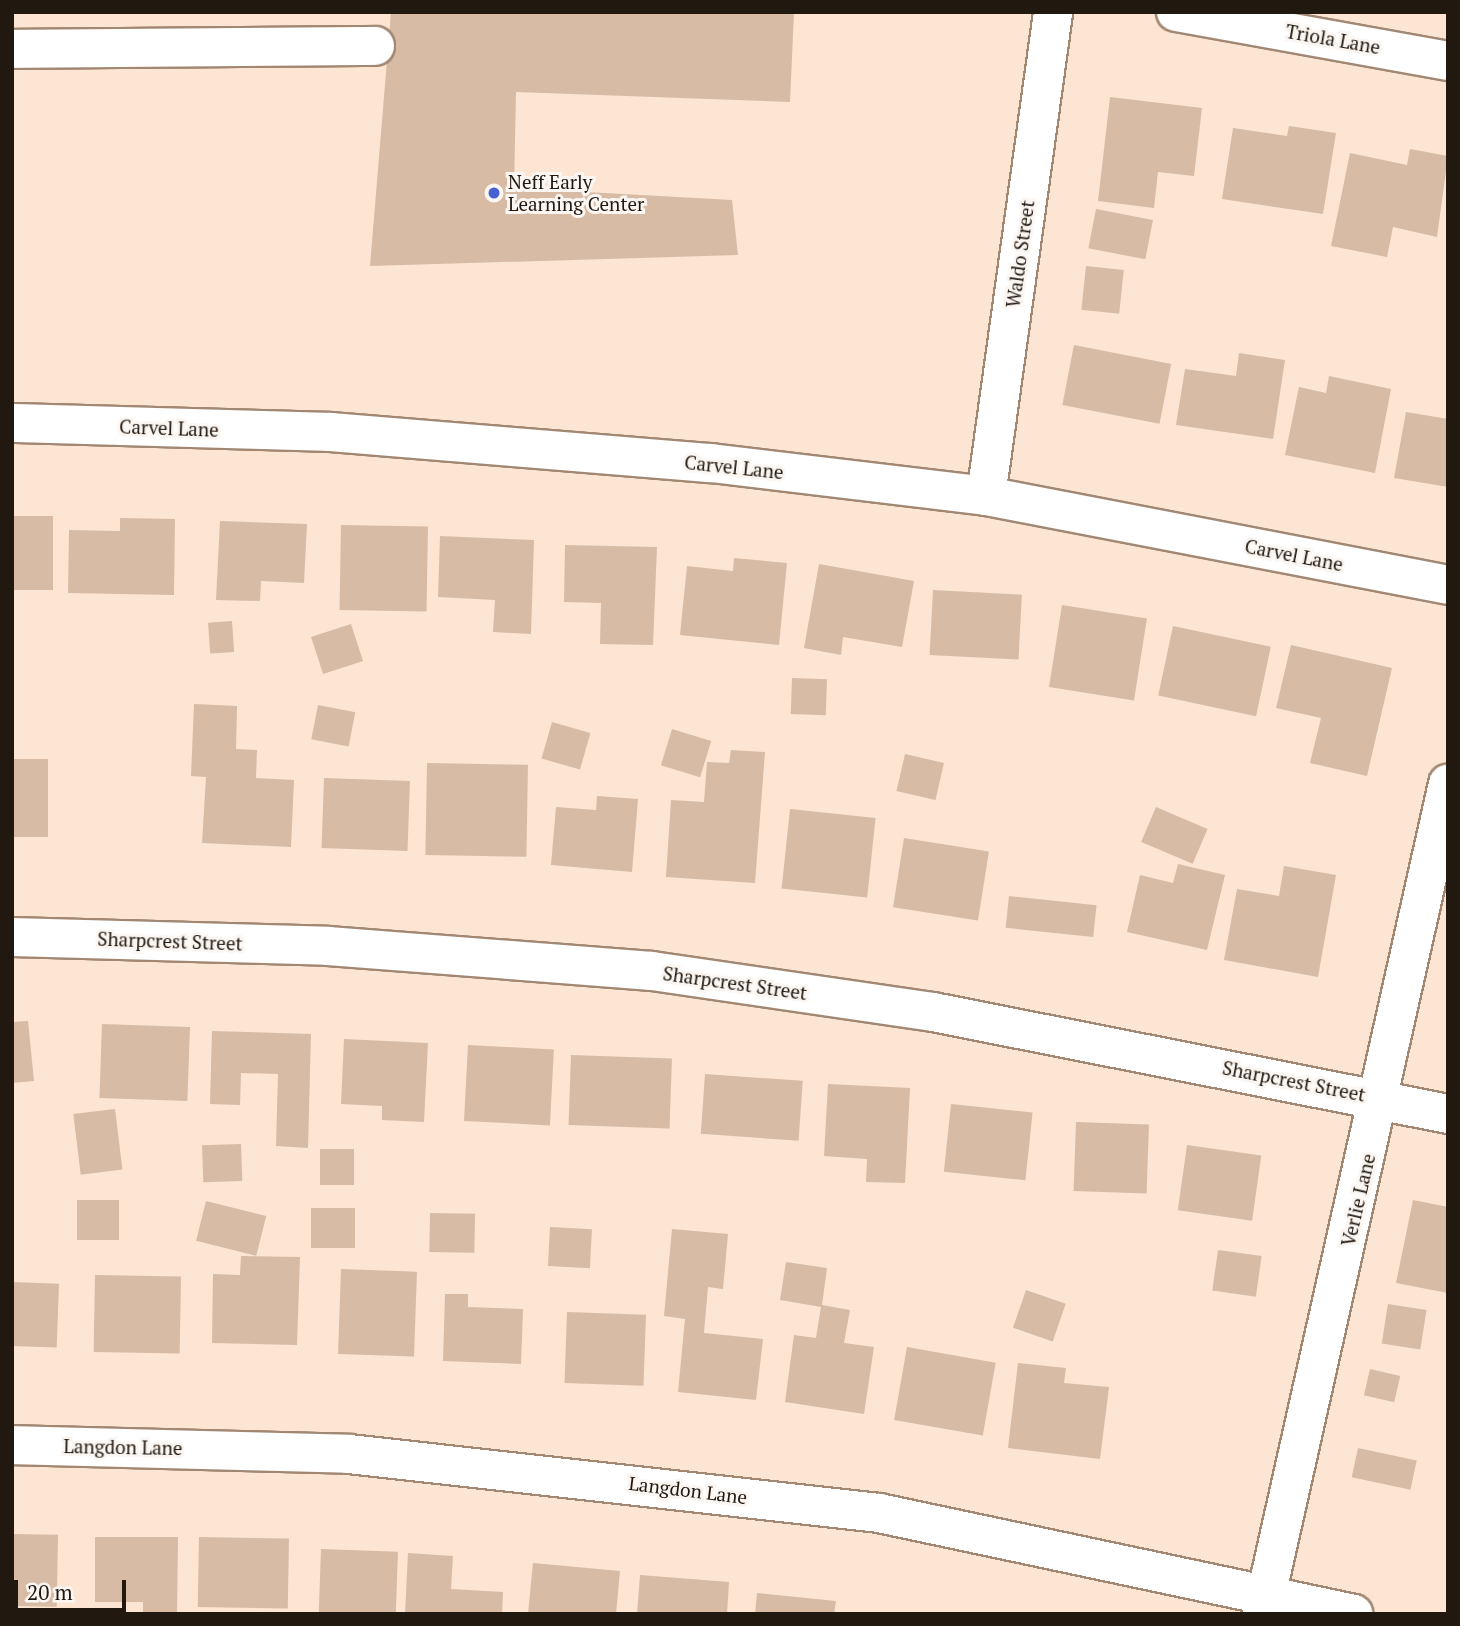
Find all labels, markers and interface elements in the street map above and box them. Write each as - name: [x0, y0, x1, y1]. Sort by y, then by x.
- street label: Triola Lane: [1284, 19, 1382, 59]
- place label: Neff Early Learning Center: [508, 171, 644, 215]
- marker: Neff Early Learning Center: [486, 185, 502, 201]
- street label: Waldo Street: [1001, 199, 1039, 309]
- street label: Carvel Lane: [119, 415, 219, 441]
- street label: Carvel Lane: [683, 450, 785, 484]
- street label: Carvel Lane: [1243, 534, 1345, 576]
- street label: Sharpcrest Street: [97, 927, 243, 955]
- street label: Sharpcrest Street: [661, 962, 809, 1004]
- street label: Sharpcrest Street: [1221, 1056, 1367, 1106]
- street label: Verlie Lane: [1336, 1151, 1380, 1249]
- street label: Langdon Lane: [63, 1435, 183, 1459]
- street label: Langdon Lane: [627, 1471, 749, 1509]
- scale bar: [18, 1566, 130, 1610]
- text: 20 m: [27, 1578, 73, 1606]

